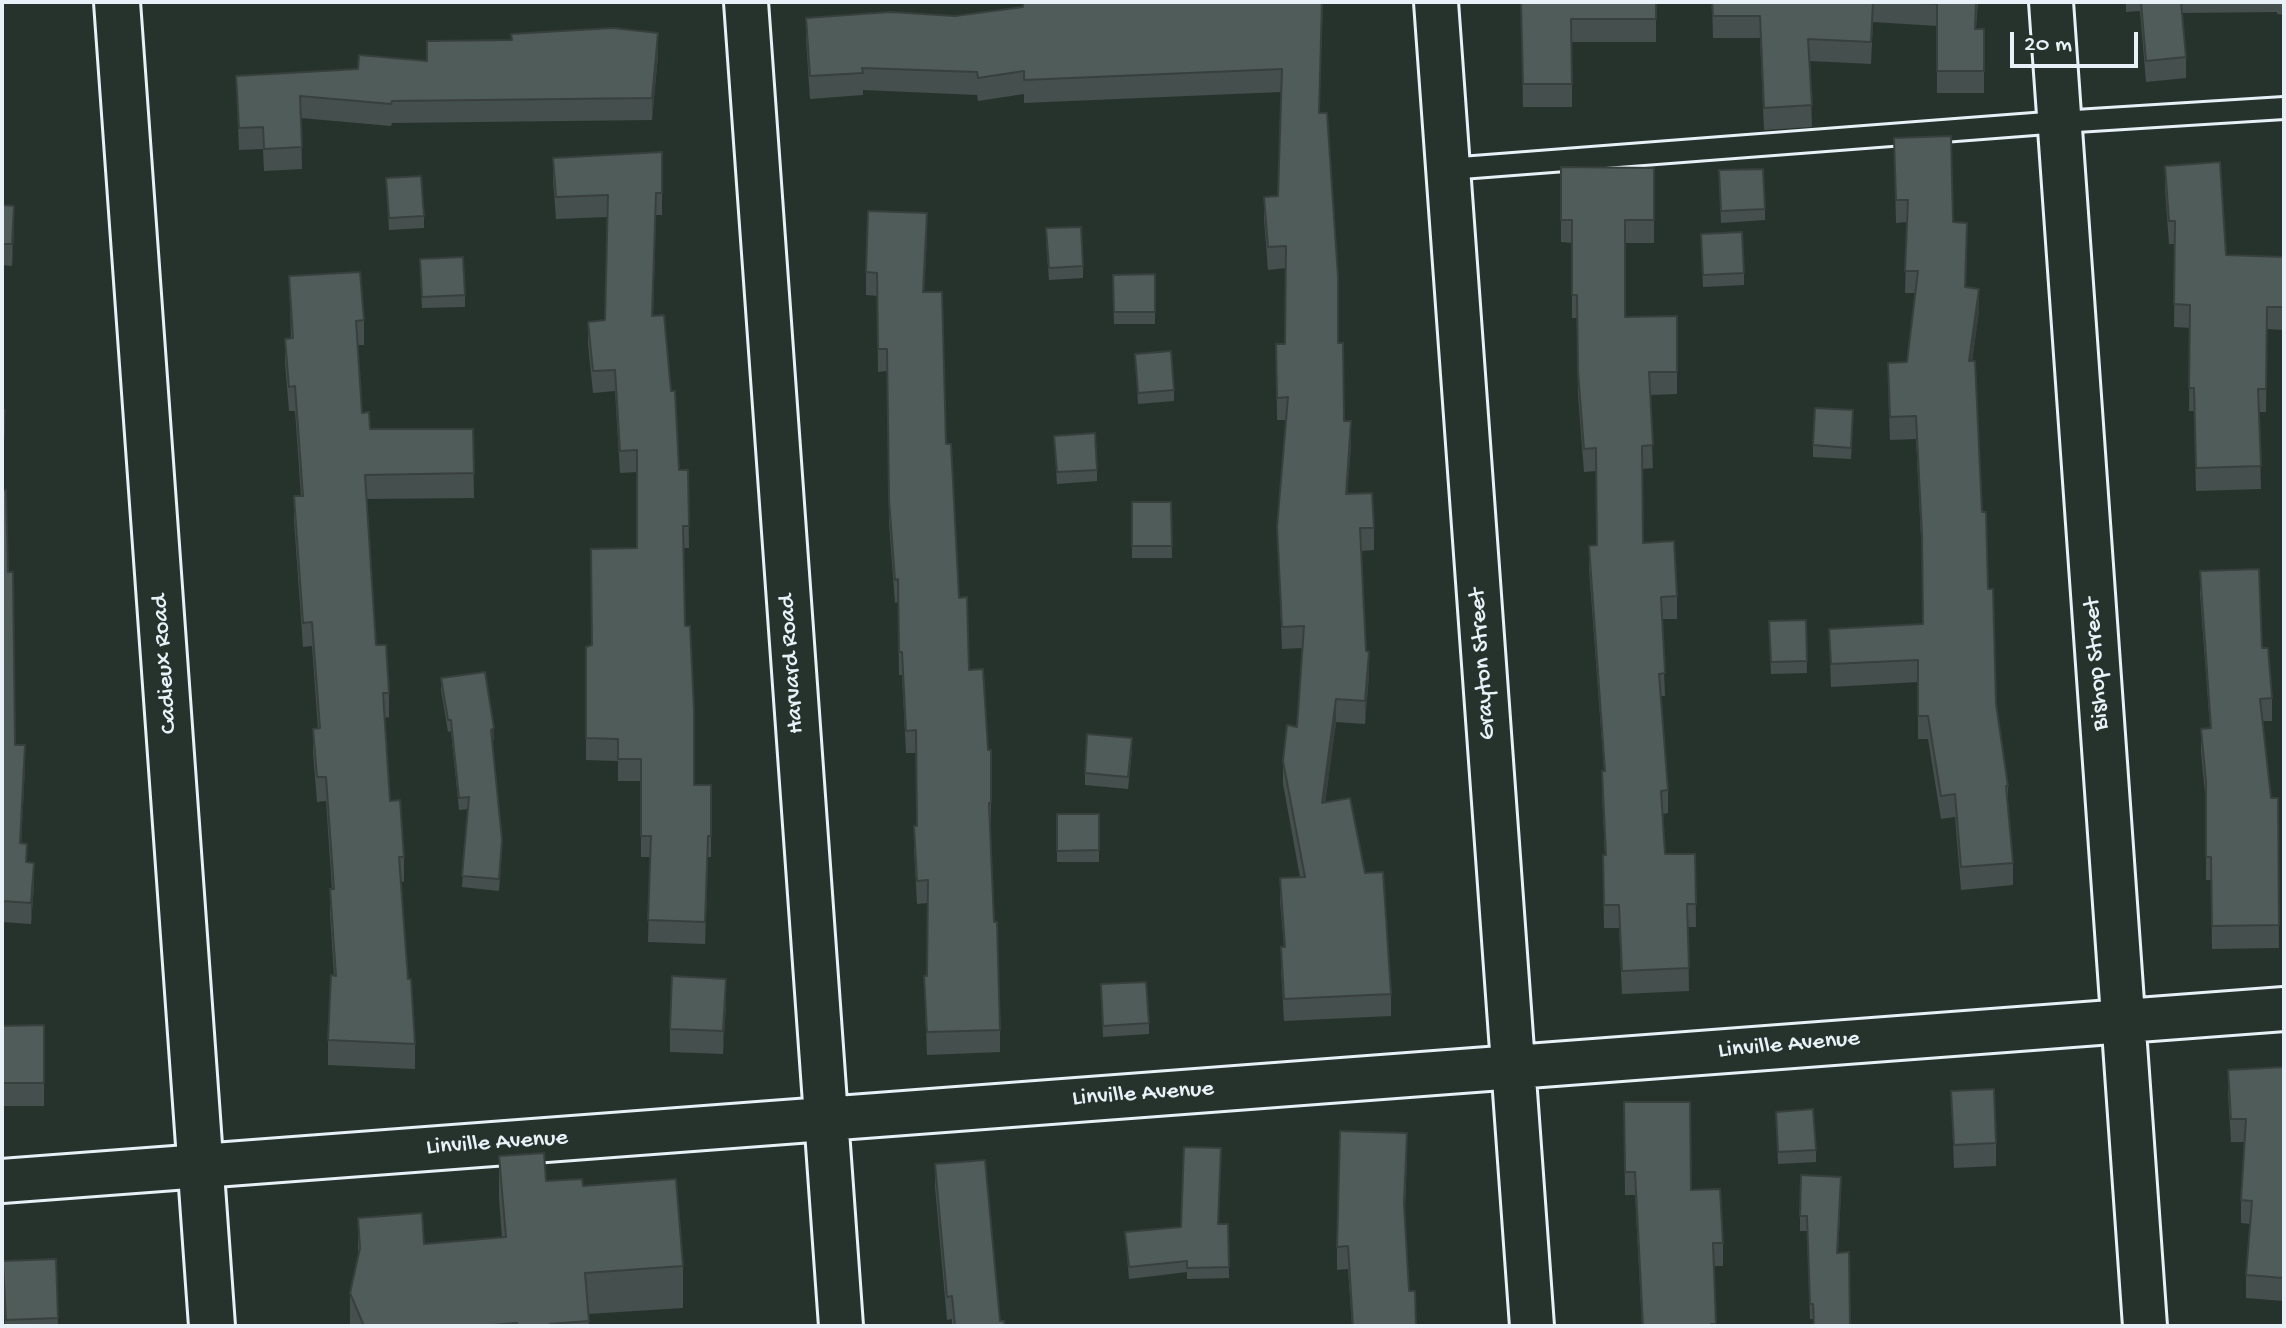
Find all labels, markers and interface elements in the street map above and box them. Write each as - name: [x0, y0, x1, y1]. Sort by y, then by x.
- scale bar: [2014, 16, 2142, 66]
- text: 20 m: [2024, 31, 2072, 60]
- street label: Grayton Street: [1464, 587, 1504, 741]
- street label: Cadieux Road: [147, 593, 185, 735]
- street label: Harvard Road: [774, 593, 812, 735]
- street label: Bishop Street: [2079, 597, 2117, 731]
- street label: Linville Avenue: [1717, 1025, 1861, 1067]
- street label: Linville Avenue: [1071, 1076, 1215, 1114]
- street label: Linville Avenue: [425, 1125, 569, 1163]

